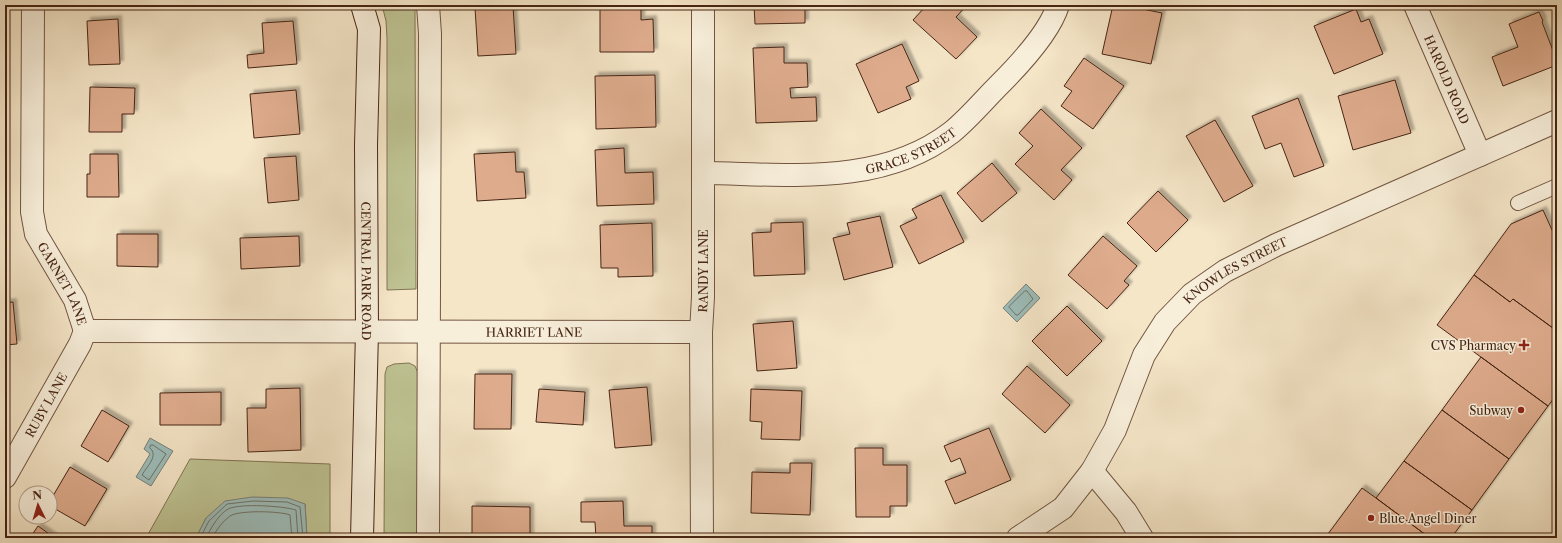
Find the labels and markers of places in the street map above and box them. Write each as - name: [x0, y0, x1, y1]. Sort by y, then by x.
- place label: CVS Pharmacy: [1431, 338, 1516, 353]
- marker: CVS Pharmacy: [1519, 340, 1529, 350]
- place label: Subway: [1469, 403, 1513, 418]
- marker: Subway: [1516, 405, 1526, 415]
- place label: Blue Angel Diner: [1379, 511, 1477, 526]
- marker: Blue Angel Diner: [1366, 513, 1376, 523]

